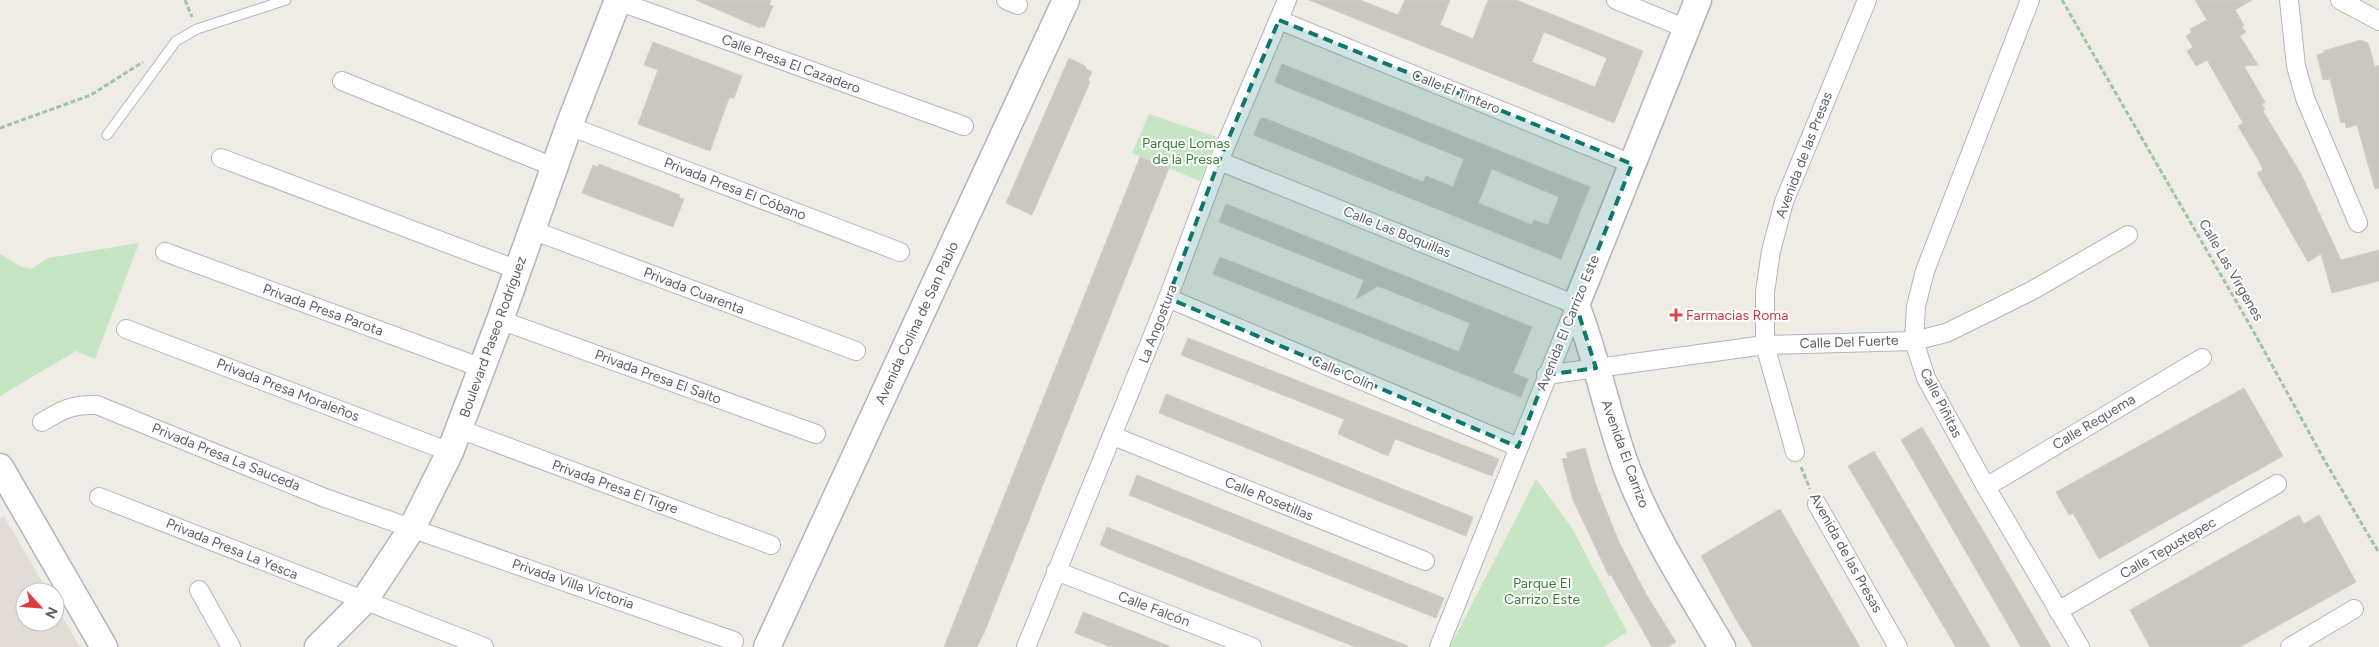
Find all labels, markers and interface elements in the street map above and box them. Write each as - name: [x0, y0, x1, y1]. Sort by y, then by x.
- street label: Calle Presa El Cazadero: [719, 31, 863, 97]
- street label: Calle El Tintero: [1409, 67, 1503, 117]
- street label: Avenida de las Presas: [1772, 89, 1836, 221]
- park label: Parque Lomas de la Presa: [1142, 135, 1230, 168]
- street label: Privada Presa El Cóbano: [661, 154, 809, 224]
- street label: Calle Las Boquillas: [1341, 203, 1453, 261]
- street label: Calle Las Virgenes: [2195, 216, 2267, 324]
- street label: Avenida Colina de San Pablo: [872, 239, 962, 407]
- street label: Avenida El Carrizo Este: [1533, 252, 1603, 393]
- street label: Boulevard Paseo Rodríguez: [456, 254, 530, 420]
- street label: Privada Cuarenta: [641, 264, 747, 318]
- street label: Privada Presa Parota: [260, 280, 386, 340]
- street label: La Angostura: [1135, 282, 1181, 366]
- place label: Farmacias Roma: [1686, 307, 1788, 324]
- marker: Farmacias Roma: [1670, 309, 1682, 321]
- street label: Calle Del Fuerte: [1799, 332, 1899, 352]
- street label: Privada Presa El Salto: [592, 346, 724, 408]
- street label: Calle Colín: [1309, 352, 1377, 394]
- street label: Privada Presa Moraleños: [214, 355, 362, 425]
- street label: Calle Piñitas: [1916, 365, 1966, 441]
- street label: Calle Requema: [2050, 391, 2138, 453]
- street label: Avenida El Carrizo: [1598, 398, 1652, 510]
- street label: Privada Presa La Sauceda: [149, 419, 303, 495]
- street label: Privada Presa El Tigre: [550, 456, 681, 518]
- street label: Calle Rosetillas: [1222, 474, 1316, 524]
- street label: Avenida de las Presas: [1806, 490, 1886, 616]
- street label: Calle Tepustepec: [2117, 513, 2219, 582]
- street label: Privada Presa La Yesca: [163, 515, 301, 583]
- street label: Privada Villa Victoria: [510, 555, 636, 613]
- park label: Parque El Carrizo Este: [1504, 575, 1580, 608]
- north arrow: [15, 582, 65, 632]
- street label: Calle Falcón: [1116, 587, 1193, 631]
- text: N: [41, 604, 61, 621]

